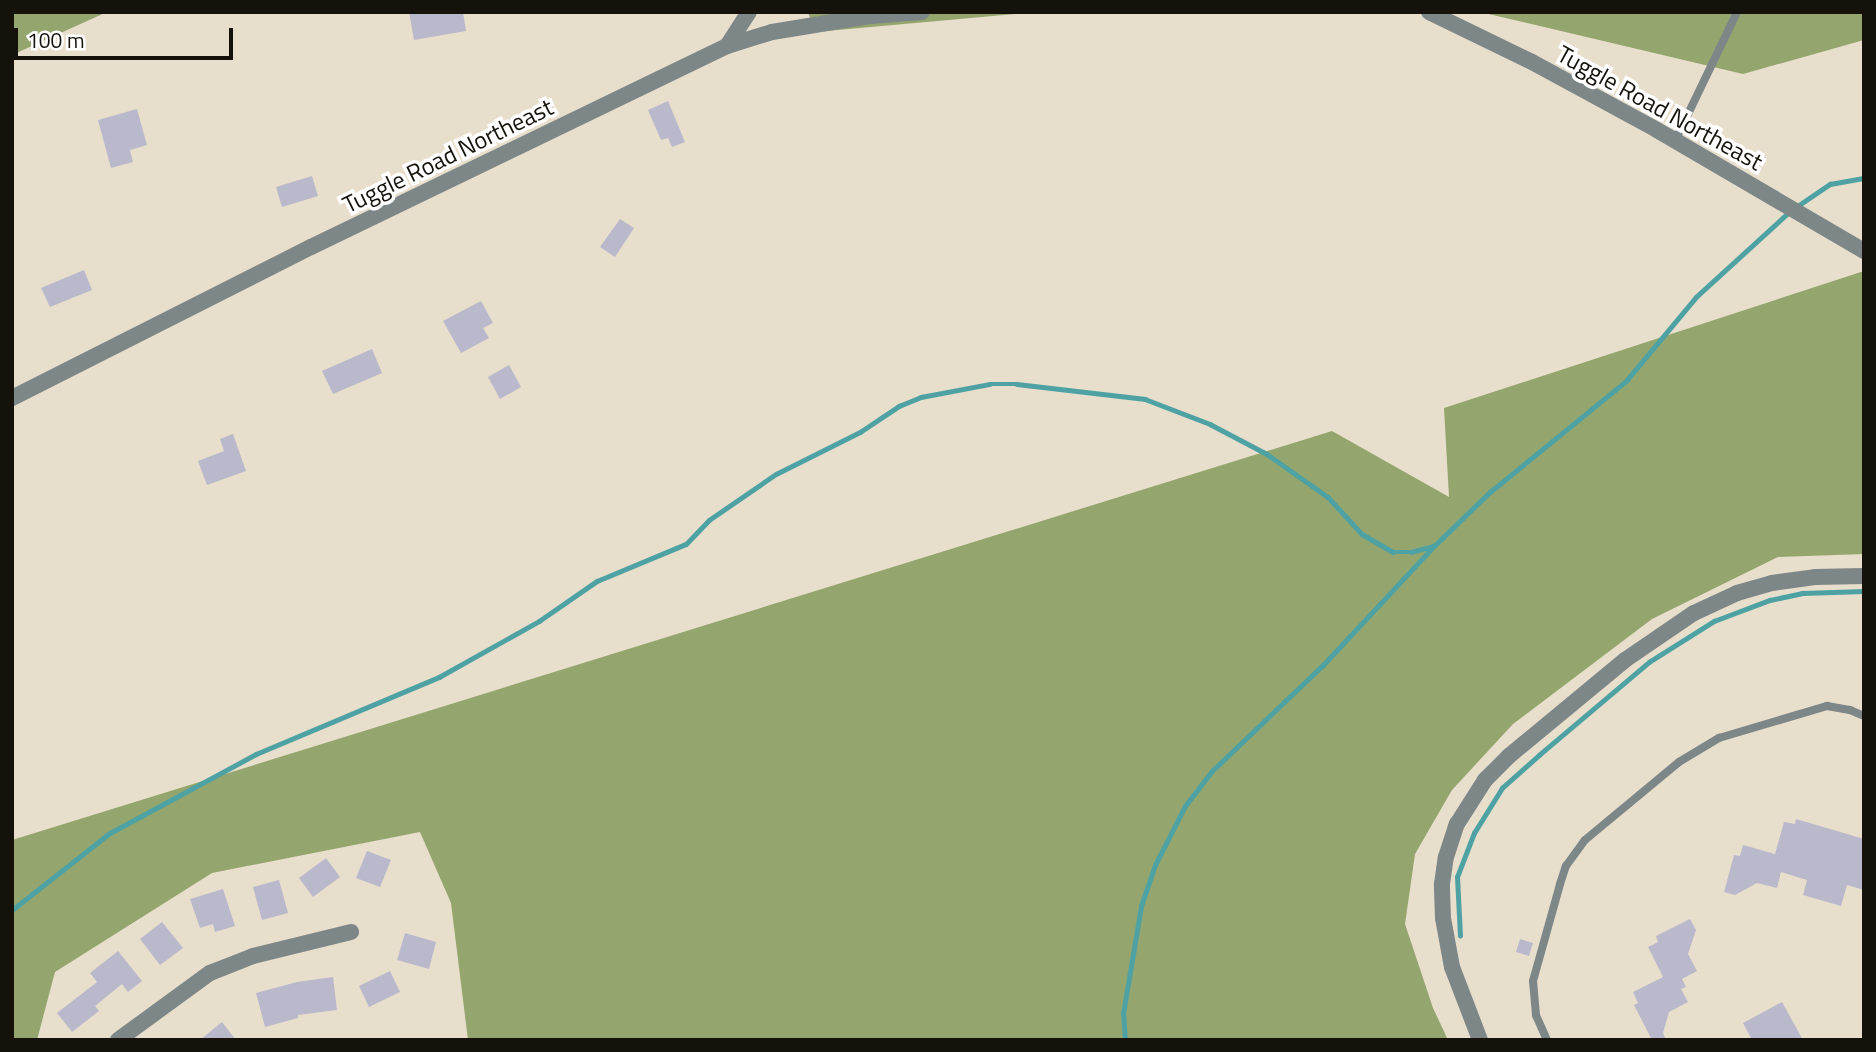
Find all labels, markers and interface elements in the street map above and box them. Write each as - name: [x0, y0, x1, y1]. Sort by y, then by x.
- scale bar: [18, 14, 236, 58]
- text: 100 m: [27, 24, 84, 56]
- street label: Tuggle Road Northeast: [1552, 40, 1768, 176]
- street label: Tuggle Road Northeast: [338, 93, 558, 219]

